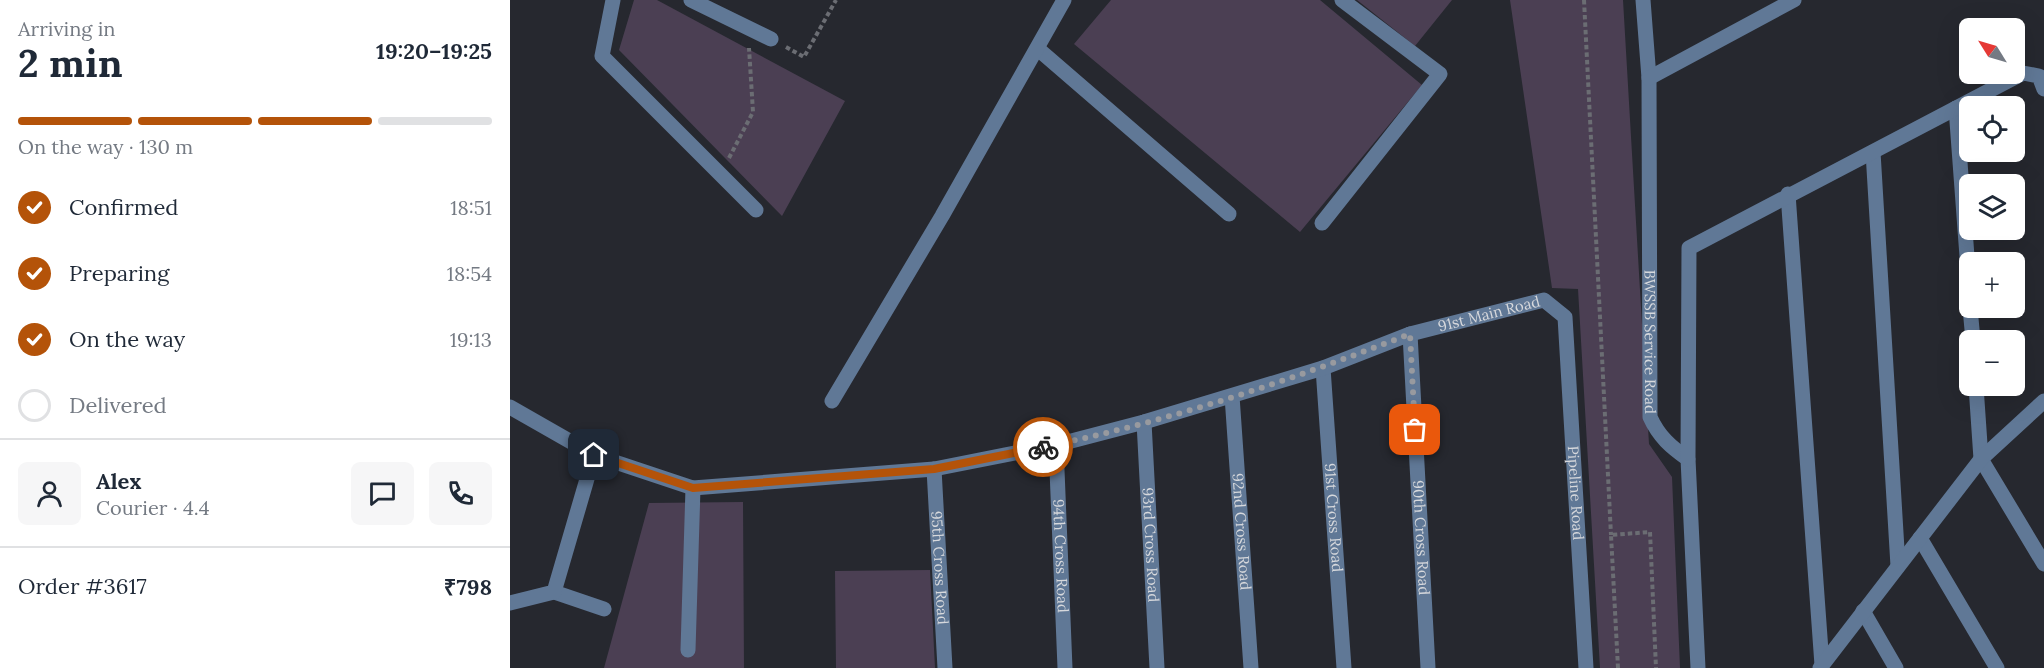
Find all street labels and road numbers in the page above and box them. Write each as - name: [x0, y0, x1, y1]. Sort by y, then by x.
- street label: BWSSB Service Road: [1641, 270, 1660, 414]
- street label: 91st Main Road: [1436, 291, 1542, 336]
- street label: Pipeline Road: [1564, 445, 1588, 541]
- street label: 91st Cross Road: [1321, 462, 1347, 573]
- street label: 92nd Cross Road: [1228, 473, 1256, 591]
- street label: 90th Cross Road: [1409, 480, 1434, 596]
- street label: 93rd Cross Road: [1138, 487, 1164, 603]
- street label: 94th Cross Road: [1049, 499, 1073, 613]
- street label: 95th Cross Road: [927, 510, 953, 625]

